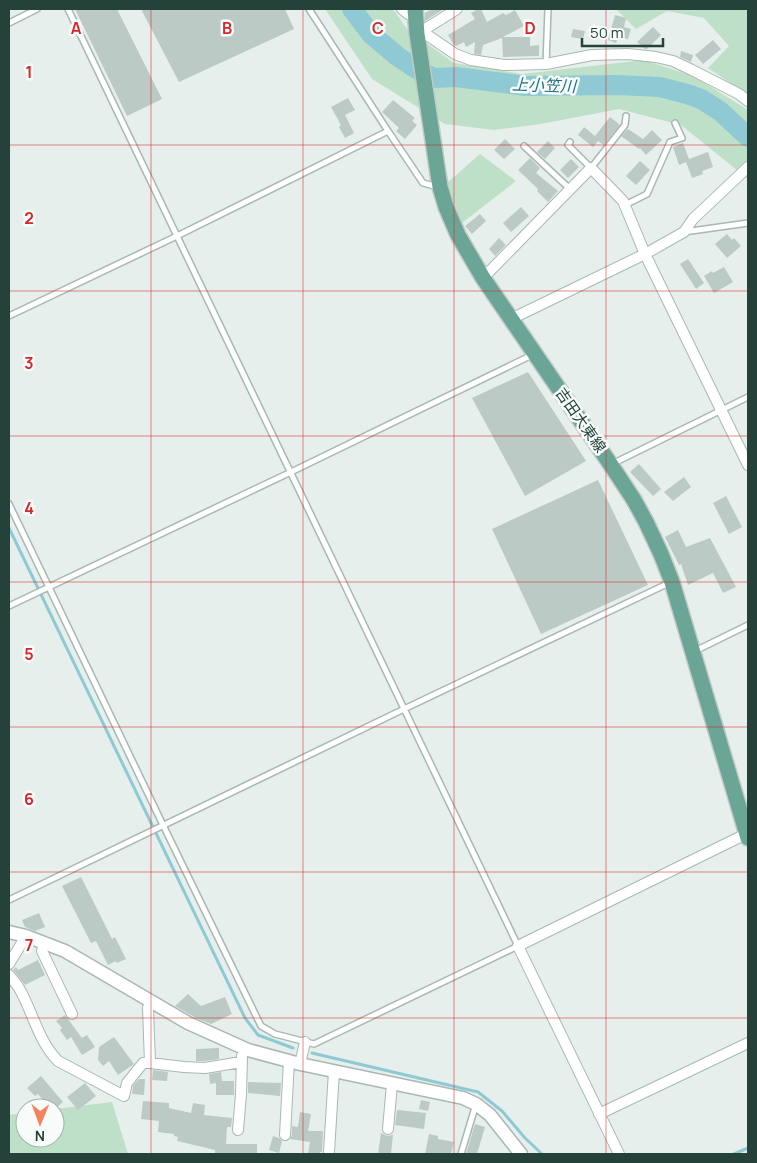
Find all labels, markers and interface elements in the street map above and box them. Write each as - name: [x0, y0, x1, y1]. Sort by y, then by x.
- scale bar: [582, 15, 663, 47]
- text: A: [71, 17, 82, 39]
- text: B: [222, 17, 232, 39]
- text: C: [372, 17, 384, 39]
- text: D: [524, 17, 536, 39]
- text: 50 m: [590, 22, 624, 43]
- text: 1: [25, 61, 33, 83]
- water label: 上小笠川: [512, 73, 578, 97]
- text: 2: [24, 207, 34, 229]
- text: 3: [24, 352, 34, 374]
- street label: 吉田大東線: [551, 383, 611, 457]
- text: 4: [24, 497, 34, 519]
- text: 5: [24, 643, 34, 665]
- text: 6: [24, 788, 34, 810]
- text: 7: [25, 934, 33, 956]
- north arrow: [15, 1098, 65, 1148]
- text: N: [35, 1127, 45, 1146]

